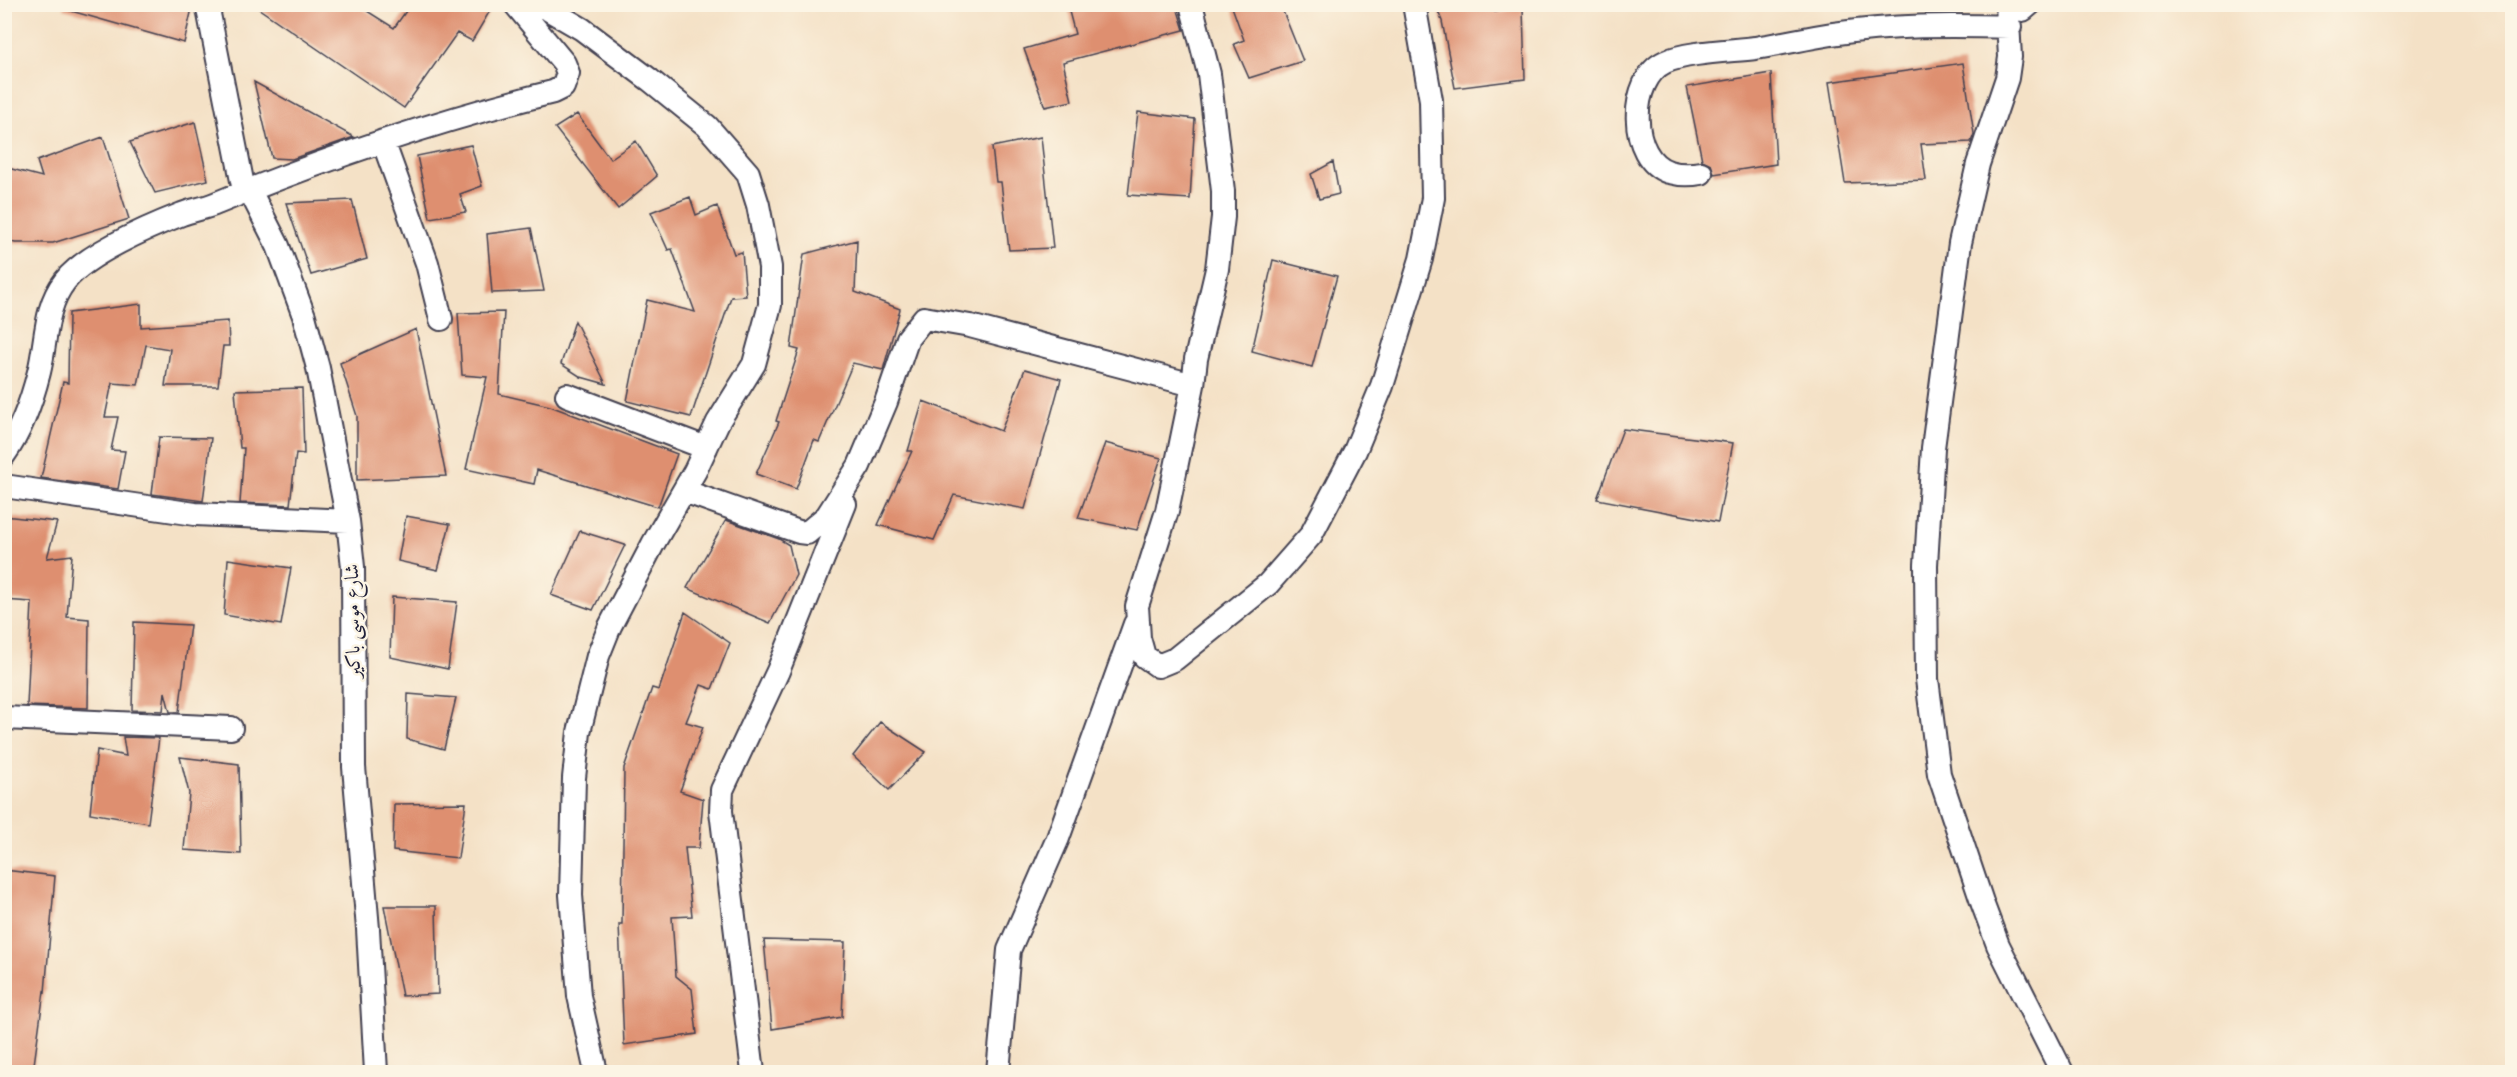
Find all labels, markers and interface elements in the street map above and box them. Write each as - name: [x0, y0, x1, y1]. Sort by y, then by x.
- street label: شارع موسى باكير: [338, 564, 371, 680]

